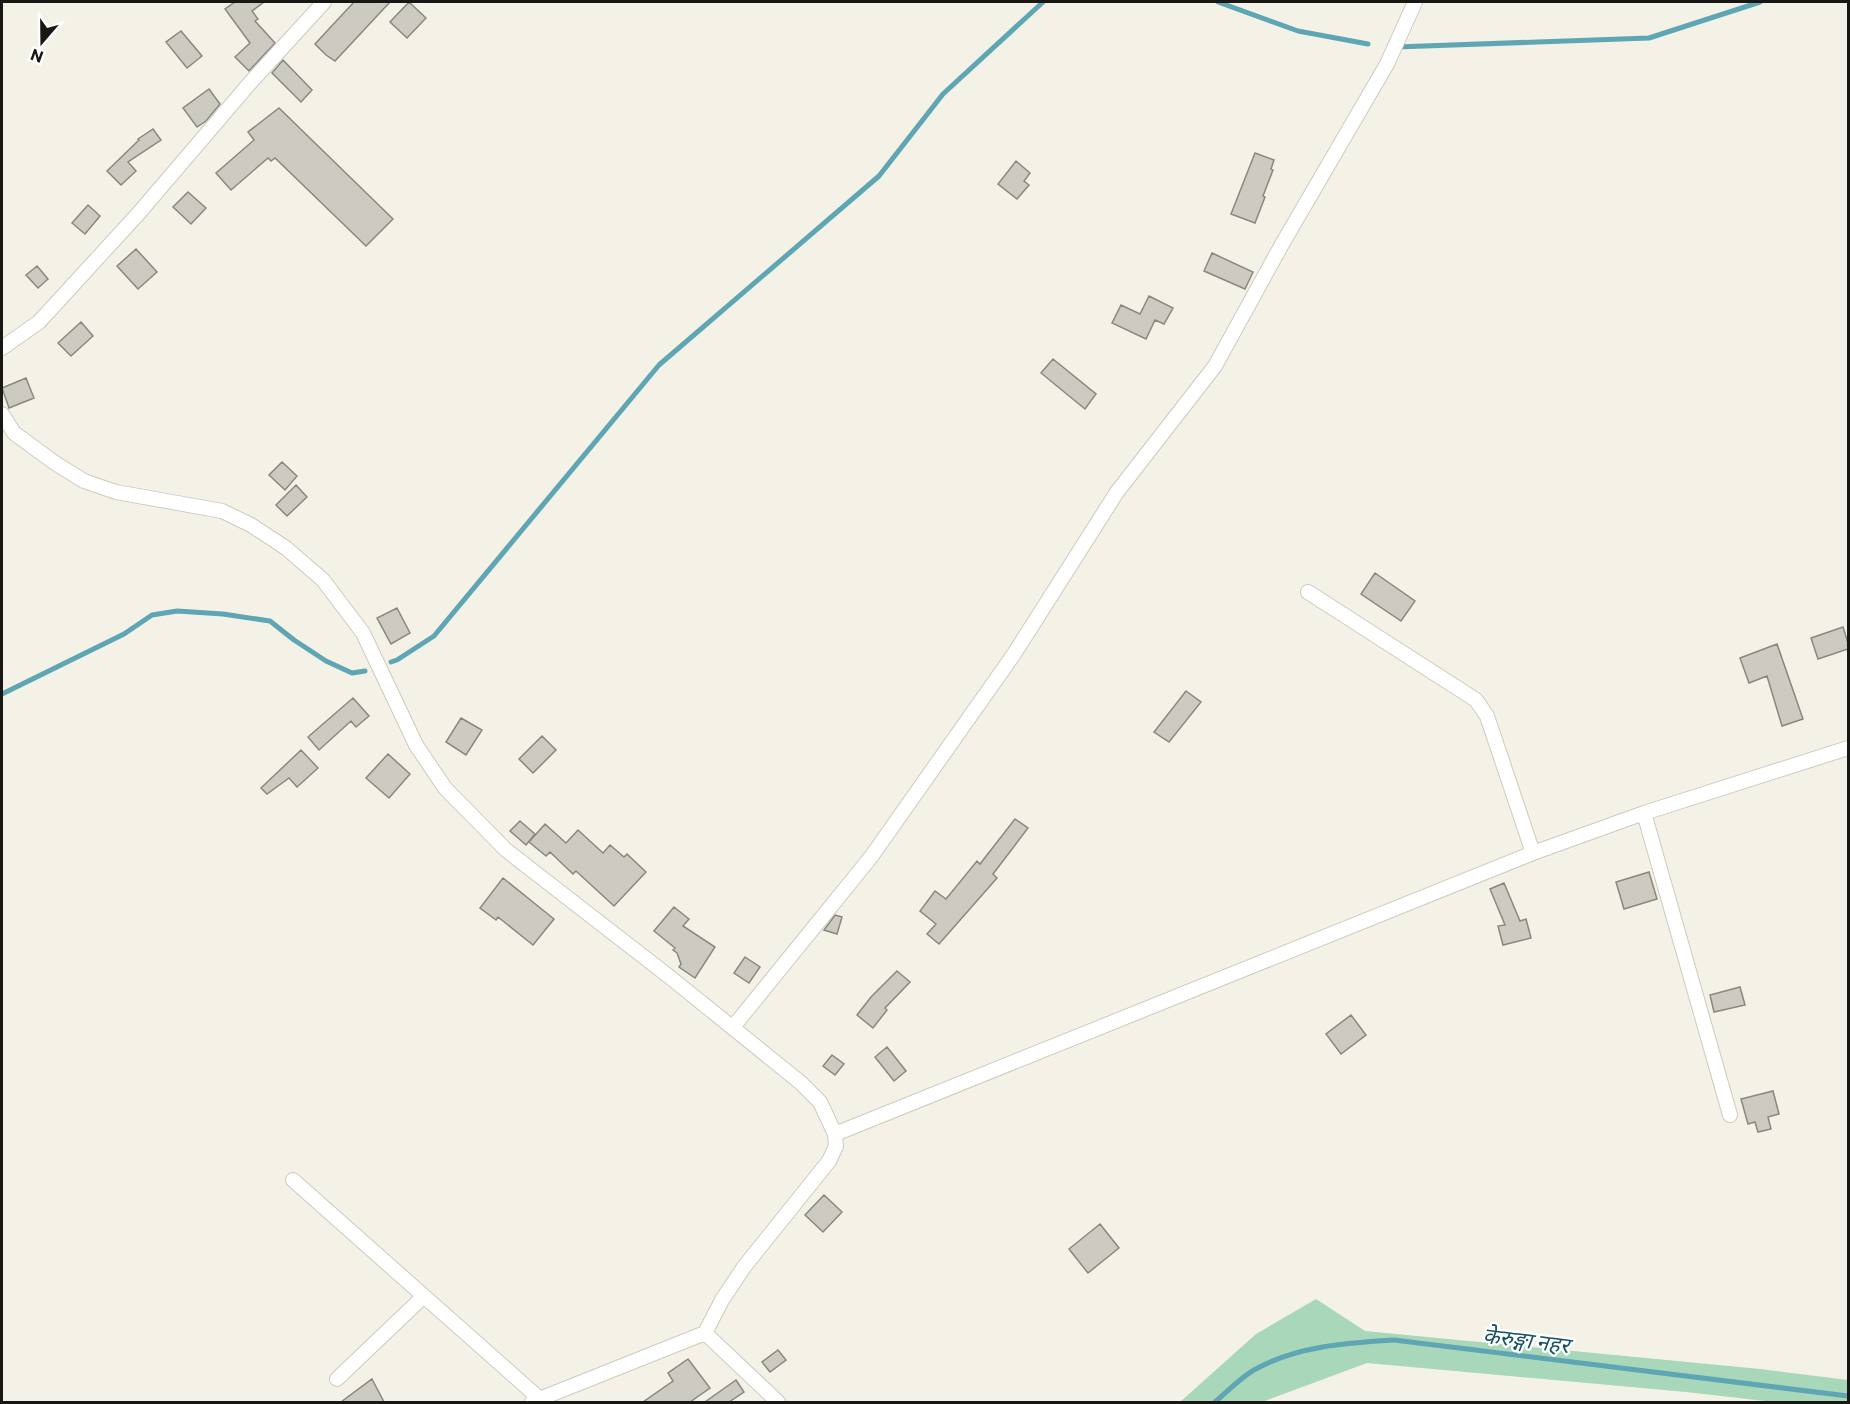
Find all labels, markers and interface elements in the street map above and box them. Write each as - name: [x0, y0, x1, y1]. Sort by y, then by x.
- north arrow: [12, 12, 72, 72]
- text: N: [28, 46, 46, 68]
- water label: केेरुङ्गा नहर: [1481, 1321, 1575, 1359]

